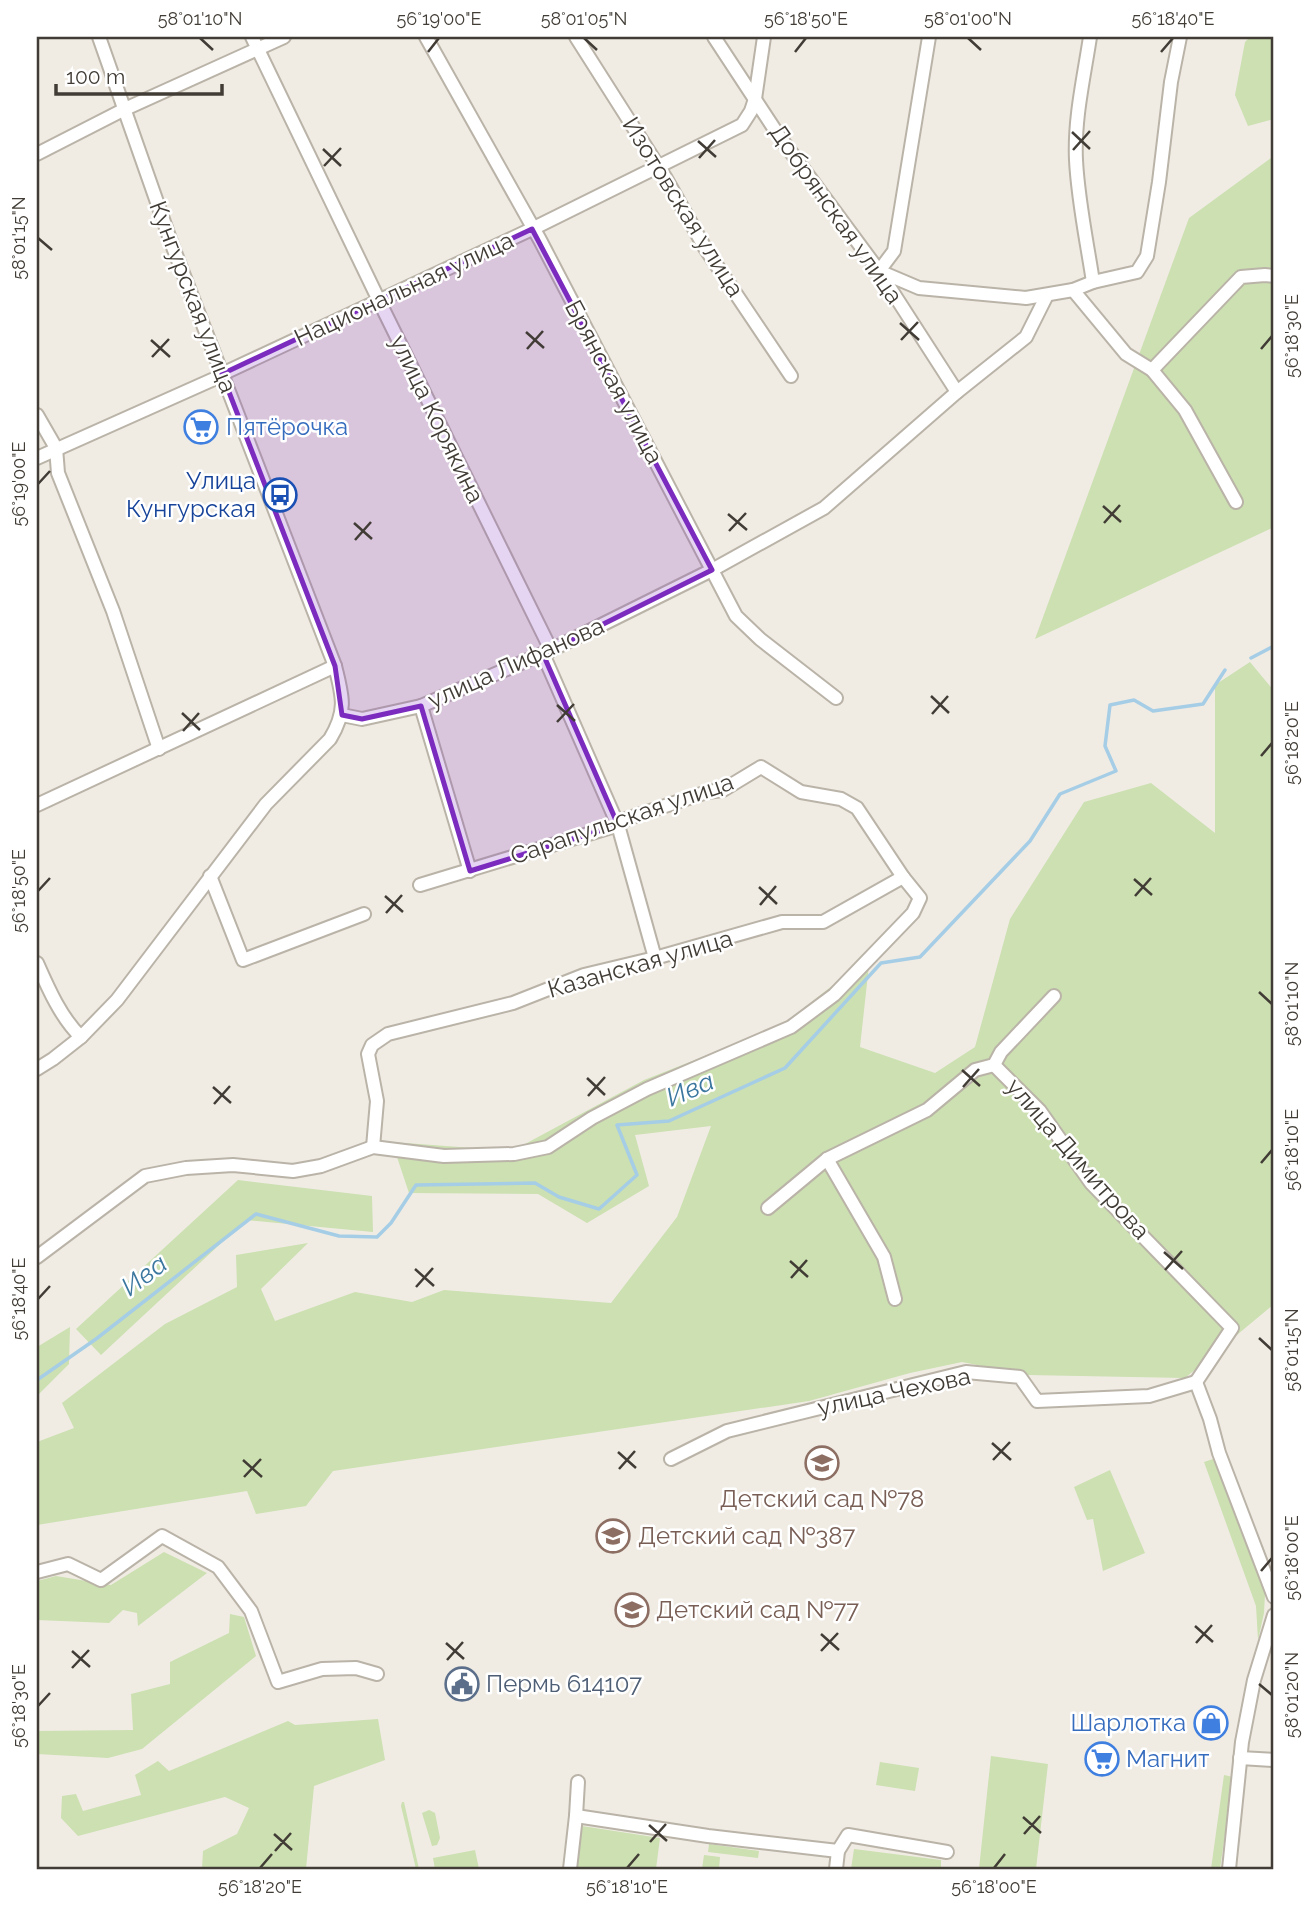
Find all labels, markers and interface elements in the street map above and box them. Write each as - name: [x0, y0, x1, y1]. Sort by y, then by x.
- text: 58°01'10"N: [158, 8, 242, 29]
- text: 56°19'00"E: [397, 8, 482, 29]
- text: 58°01'05"N: [541, 8, 627, 29]
- text: 56°18'50"E: [764, 8, 848, 29]
- text: 58°01'00"N: [924, 8, 1012, 29]
- text: 56°18'40"E: [1132, 8, 1215, 29]
- scale bar: [56, 52, 222, 96]
- text: 100 m: [66, 64, 125, 89]
- street label: Изотовская улица: [616, 111, 750, 302]
- street label: Добрянская улица: [764, 118, 909, 309]
- text: 58°01'15"N: [8, 196, 29, 280]
- street label: Кунгурская улица: [143, 197, 243, 397]
- street label: Национальная улица: [290, 225, 518, 352]
- text: 56°18'30"E: [1281, 294, 1302, 378]
- street label: Брянская улица: [559, 295, 670, 469]
- street label: улица Корякина: [384, 330, 491, 508]
- supermarket icon: Пятёрочка: [182, 408, 220, 446]
- place label: Пятёрочка: [226, 412, 348, 441]
- text: 56°19'00"E: [8, 442, 29, 526]
- place label: Улица Кунгурская: [126, 466, 256, 523]
- bus stop icon: Улица Кунгурская: [261, 476, 299, 514]
- street label: улица Лифанова: [423, 611, 608, 714]
- text: 56°18'20"E: [1281, 701, 1302, 785]
- street label: Сарапульская улица: [507, 767, 737, 870]
- text: 56°18'50"E: [8, 849, 29, 933]
- street label: Казанская улица: [544, 923, 736, 1004]
- text: 58°01'10"N: [1281, 962, 1302, 1046]
- water label: Ива: [662, 1066, 718, 1112]
- street label: улица Димитрова: [1001, 1072, 1156, 1245]
- text: 56°18'10"E: [1281, 1109, 1302, 1191]
- water label: Ива: [115, 1248, 173, 1302]
- text: 56°18'40"E: [8, 1257, 29, 1340]
- text: 58°01'15"N: [1281, 1308, 1302, 1392]
- street label: улица Чехова: [815, 1361, 973, 1422]
- school or university icon: Детский сад №78: [803, 1444, 841, 1482]
- place label: Детский сад №78: [720, 1484, 924, 1513]
- text: 56°18'00"E: [1281, 1515, 1302, 1601]
- school or university icon: Детский сад №387: [594, 1517, 632, 1555]
- place label: Детский сад №387: [638, 1521, 856, 1550]
- school or university icon: Детский сад №77: [613, 1591, 651, 1629]
- place label: Детский сад №77: [656, 1595, 859, 1624]
- text: 58°01'20"N: [1281, 1652, 1302, 1738]
- text: 56°18'30"E: [8, 1664, 29, 1748]
- public building icon: Пермь 614107: [443, 1665, 481, 1703]
- place label: Пермь 614107: [486, 1669, 642, 1698]
- shop icon: Шарлотка: [1192, 1704, 1230, 1742]
- place label: Шарлотка: [1070, 1708, 1186, 1737]
- supermarket icon: Магнит: [1083, 1740, 1121, 1778]
- place label: Магнит: [1126, 1744, 1210, 1773]
- text: 56°18'20"E: [218, 1876, 302, 1897]
- text: 56°18'10"E: [586, 1876, 668, 1897]
- text: 56°18'00"E: [951, 1876, 1037, 1897]

